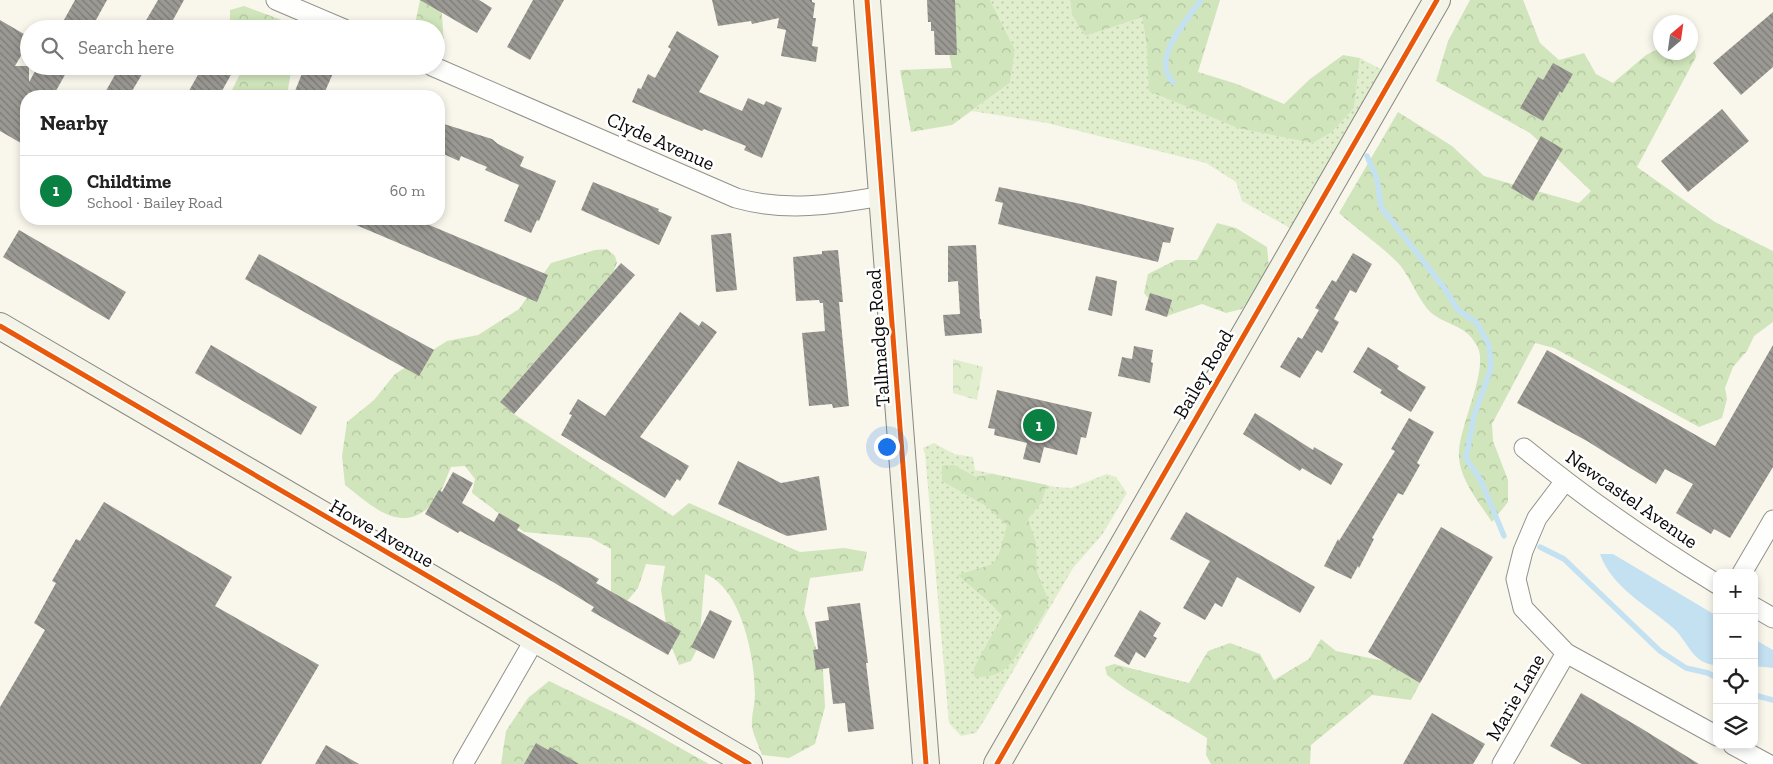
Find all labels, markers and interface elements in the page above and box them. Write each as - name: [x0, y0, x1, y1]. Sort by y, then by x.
- north arrow: [1653, 15, 1698, 60]
- search box: [20, 20, 445, 75]
- icon: search: [38, 34, 66, 62]
- text: Search here: [78, 36, 174, 59]
- street label: Clyde Avenue: [603, 107, 719, 175]
- text: Nearby: [40, 110, 108, 135]
- text: Childtime: [87, 170, 171, 193]
- text: 1: [53, 181, 59, 200]
- text: 60 m: [390, 181, 425, 200]
- text: School · Bailey Road: [87, 193, 223, 212]
- street label: Tallmadge Road: [861, 268, 895, 408]
- street label: Bailey Road: [1168, 325, 1238, 423]
- pin: 1: [1023, 406, 1055, 444]
- your location: [874, 434, 900, 460]
- street label: Newcastel Avenue: [1561, 445, 1703, 553]
- street label: Howe Avenue: [326, 493, 438, 573]
- map controls: [1713, 569, 1758, 749]
- button: +: [1713, 569, 1758, 614]
- button: −: [1713, 614, 1758, 659]
- street label: Marie Lane: [1480, 649, 1550, 745]
- button: locate: [1713, 659, 1758, 704]
- button: layers: [1713, 704, 1758, 749]

